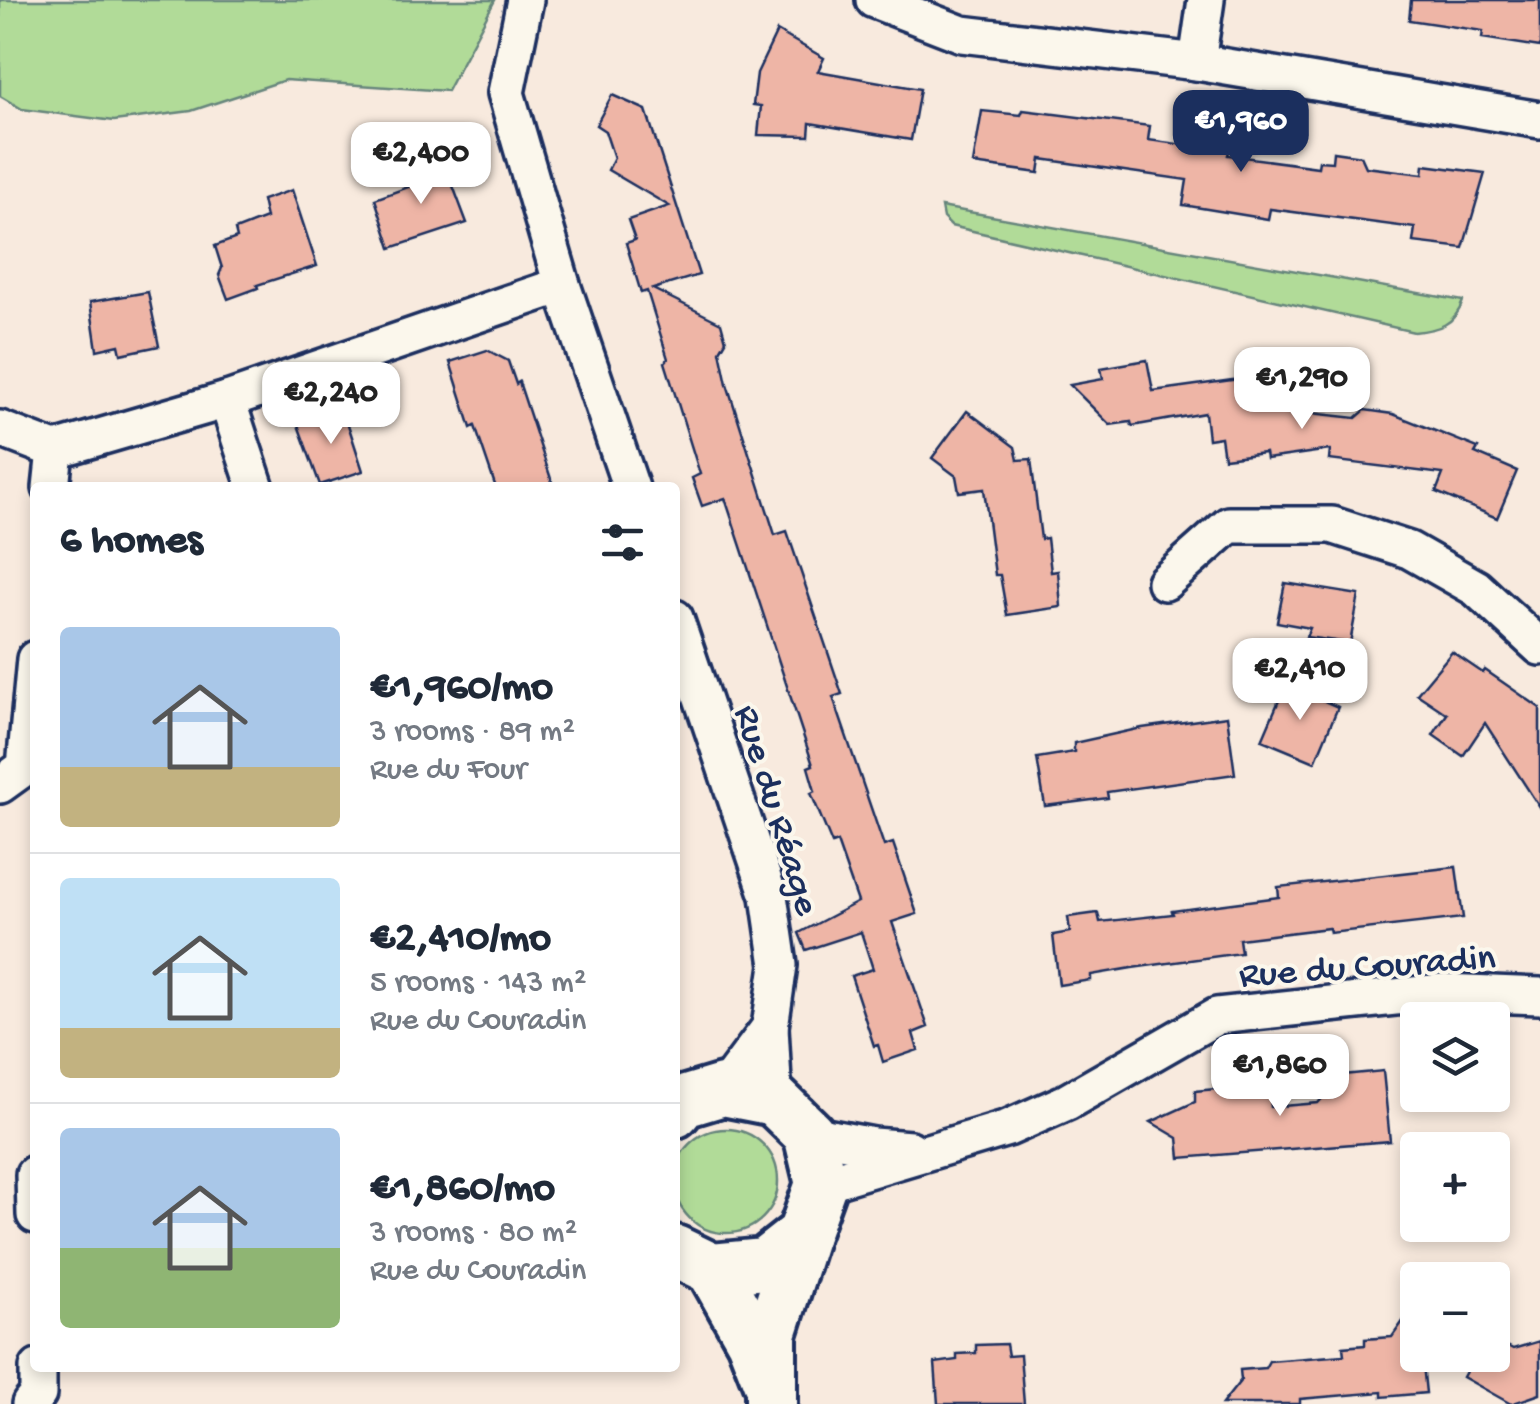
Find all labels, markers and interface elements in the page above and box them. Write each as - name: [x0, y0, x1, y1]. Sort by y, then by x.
- pin: €1,960: [1160, 90, 1322, 175]
- text: €1,960: [1195, 103, 1287, 141]
- pin: €2,400: [340, 122, 502, 207]
- text: €2,400: [373, 135, 469, 173]
- pin: €1,290: [1221, 347, 1383, 432]
- text: €1,290: [1256, 360, 1348, 398]
- pin: €2,240: [250, 362, 412, 447]
- text: €2,240: [284, 375, 378, 413]
- icon: filters: [595, 515, 650, 570]
- text: 6 homes: [60, 518, 203, 567]
- pin: €2,410: [1219, 638, 1381, 723]
- text: €2,410: [1254, 651, 1346, 689]
- text: €1,960/mo: [370, 665, 553, 714]
- icon: home: [140, 667, 260, 787]
- street label: Rue du Réage: [721, 700, 827, 921]
- text: 3 rooms · 89 m²: [370, 714, 575, 752]
- text: Rue du Four: [370, 752, 527, 790]
- text: €2,410/mo: [370, 916, 551, 965]
- icon: home: [140, 918, 260, 1038]
- street label: Rue du Couradin: [1238, 938, 1497, 1000]
- text: 5 rooms · 143 m²: [370, 965, 586, 1003]
- map controls: [1400, 1002, 1510, 1372]
- button: layers: [1400, 1002, 1510, 1112]
- text: Rue du Couradin: [370, 1003, 586, 1041]
- pin: €1,860: [1199, 1034, 1361, 1119]
- text: €1,860: [1233, 1047, 1327, 1085]
- button: +: [1400, 1132, 1510, 1242]
- text: €1,860/mo: [370, 1166, 555, 1215]
- icon: home: [140, 1168, 260, 1288]
- text: 3 rooms · 80 m²: [370, 1215, 577, 1253]
- text: Rue du Couradin: [370, 1253, 586, 1291]
- button: −: [1400, 1262, 1510, 1372]

